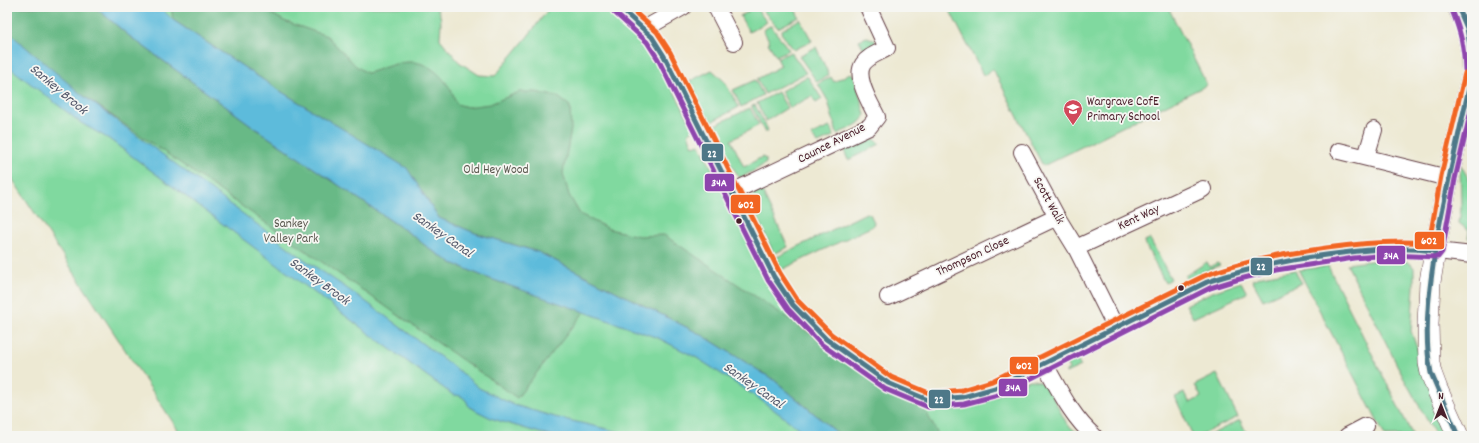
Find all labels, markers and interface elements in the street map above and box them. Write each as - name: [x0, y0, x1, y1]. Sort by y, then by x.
- water label: Sankey Brook: [25, 60, 92, 121]
- place label: Wargrave CofE Primary School: [1087, 93, 1160, 127]
- school or university icon: Wargrave CofE Primary School: [1062, 98, 1084, 126]
- street label: Caunce Avenue: [795, 119, 869, 169]
- line badge: 22: [701, 143, 724, 162]
- text: 22: [707, 147, 717, 163]
- park label: Old Hey Wood: [463, 161, 529, 180]
- line badge: 34A: [704, 173, 735, 192]
- street label: Scott Walk: [1027, 174, 1069, 228]
- text: 34A: [711, 176, 727, 192]
- line badge: 602: [730, 194, 761, 214]
- text: 602: [738, 198, 754, 214]
- street label: Kent Way: [1115, 200, 1164, 236]
- water label: Sankey Canal: [408, 207, 478, 264]
- park label: Sankey Valley Park: [264, 215, 318, 249]
- unlabelled marker: [734, 216, 744, 226]
- line badge: 602: [1414, 231, 1445, 250]
- street label: Thompson Close: [933, 232, 1013, 282]
- text: 602: [1421, 234, 1437, 250]
- line badge: 34A: [1376, 245, 1406, 265]
- text: 34A: [1383, 249, 1399, 265]
- water label: Sankey Brook: [285, 253, 354, 311]
- line badge: 22: [1250, 257, 1273, 276]
- text: 22: [1256, 260, 1266, 276]
- unlabelled marker: [1176, 283, 1186, 293]
- line badge: 602: [1009, 356, 1039, 375]
- water label: Sankey Canal: [719, 358, 789, 415]
- text: 602: [1016, 359, 1032, 375]
- line badge: 34A: [998, 378, 1028, 397]
- text: 34A: [1005, 381, 1021, 397]
- north arrow: [1421, 385, 1461, 425]
- line badge: 22: [928, 389, 951, 409]
- text: N: [1438, 389, 1444, 405]
- text: 22: [934, 393, 944, 409]

